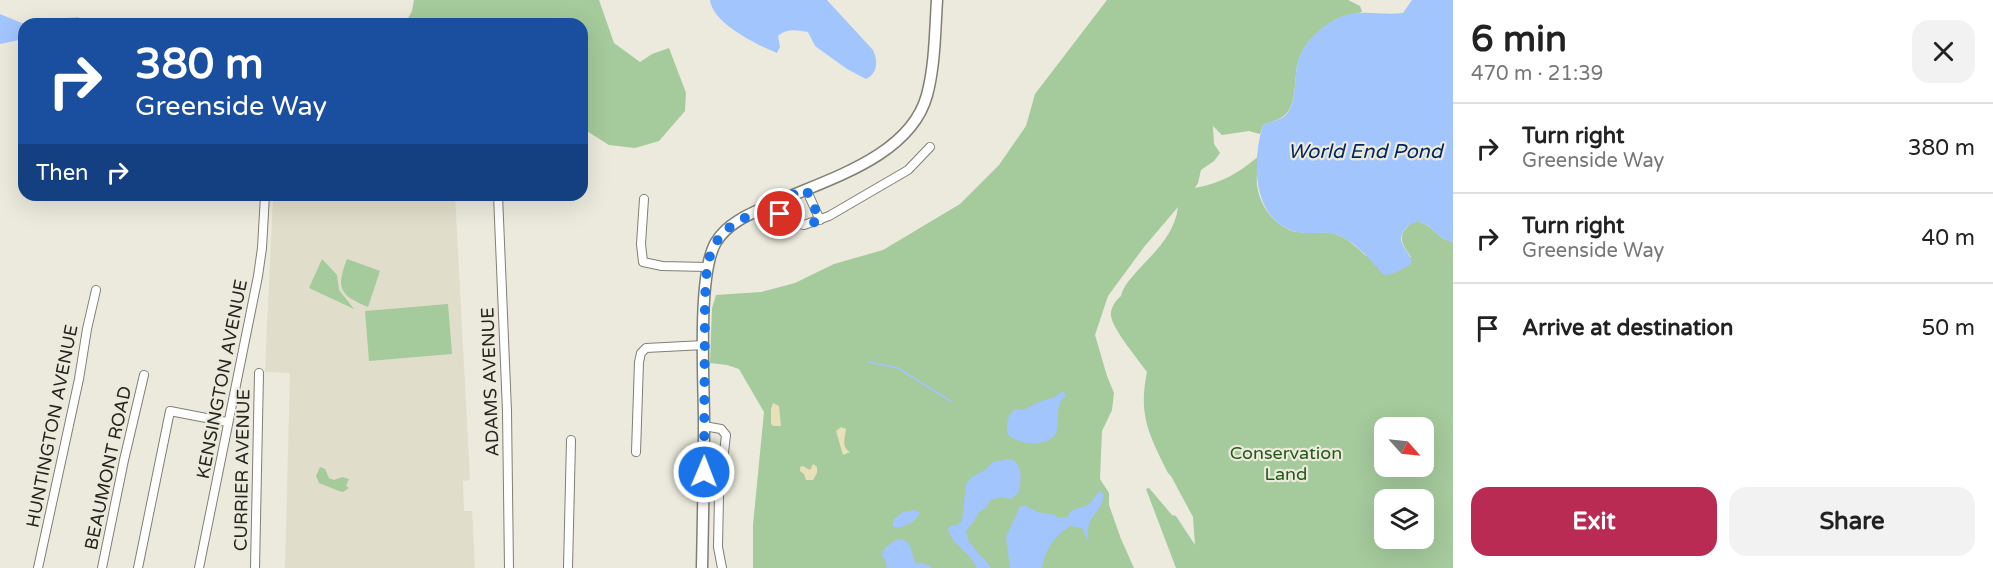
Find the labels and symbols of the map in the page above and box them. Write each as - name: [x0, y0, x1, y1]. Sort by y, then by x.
- water label: World End Pond: [1288, 140, 1445, 164]
- pin: [754, 188, 805, 239]
- street label: KENSINGTON AVENUE: [192, 277, 252, 481]
- street label: ADAMS AVENUE: [476, 307, 504, 457]
- street label: HUNTINGTON AVENUE: [22, 323, 82, 529]
- street label: BEAUMONT ROAD: [80, 384, 136, 552]
- street label: CURRIER AVENUE: [230, 389, 254, 551]
- north arrow: [1374, 417, 1434, 477]
- position arrow: [672, 440, 736, 504]
- park label: Conservation Land: [1230, 442, 1342, 485]

